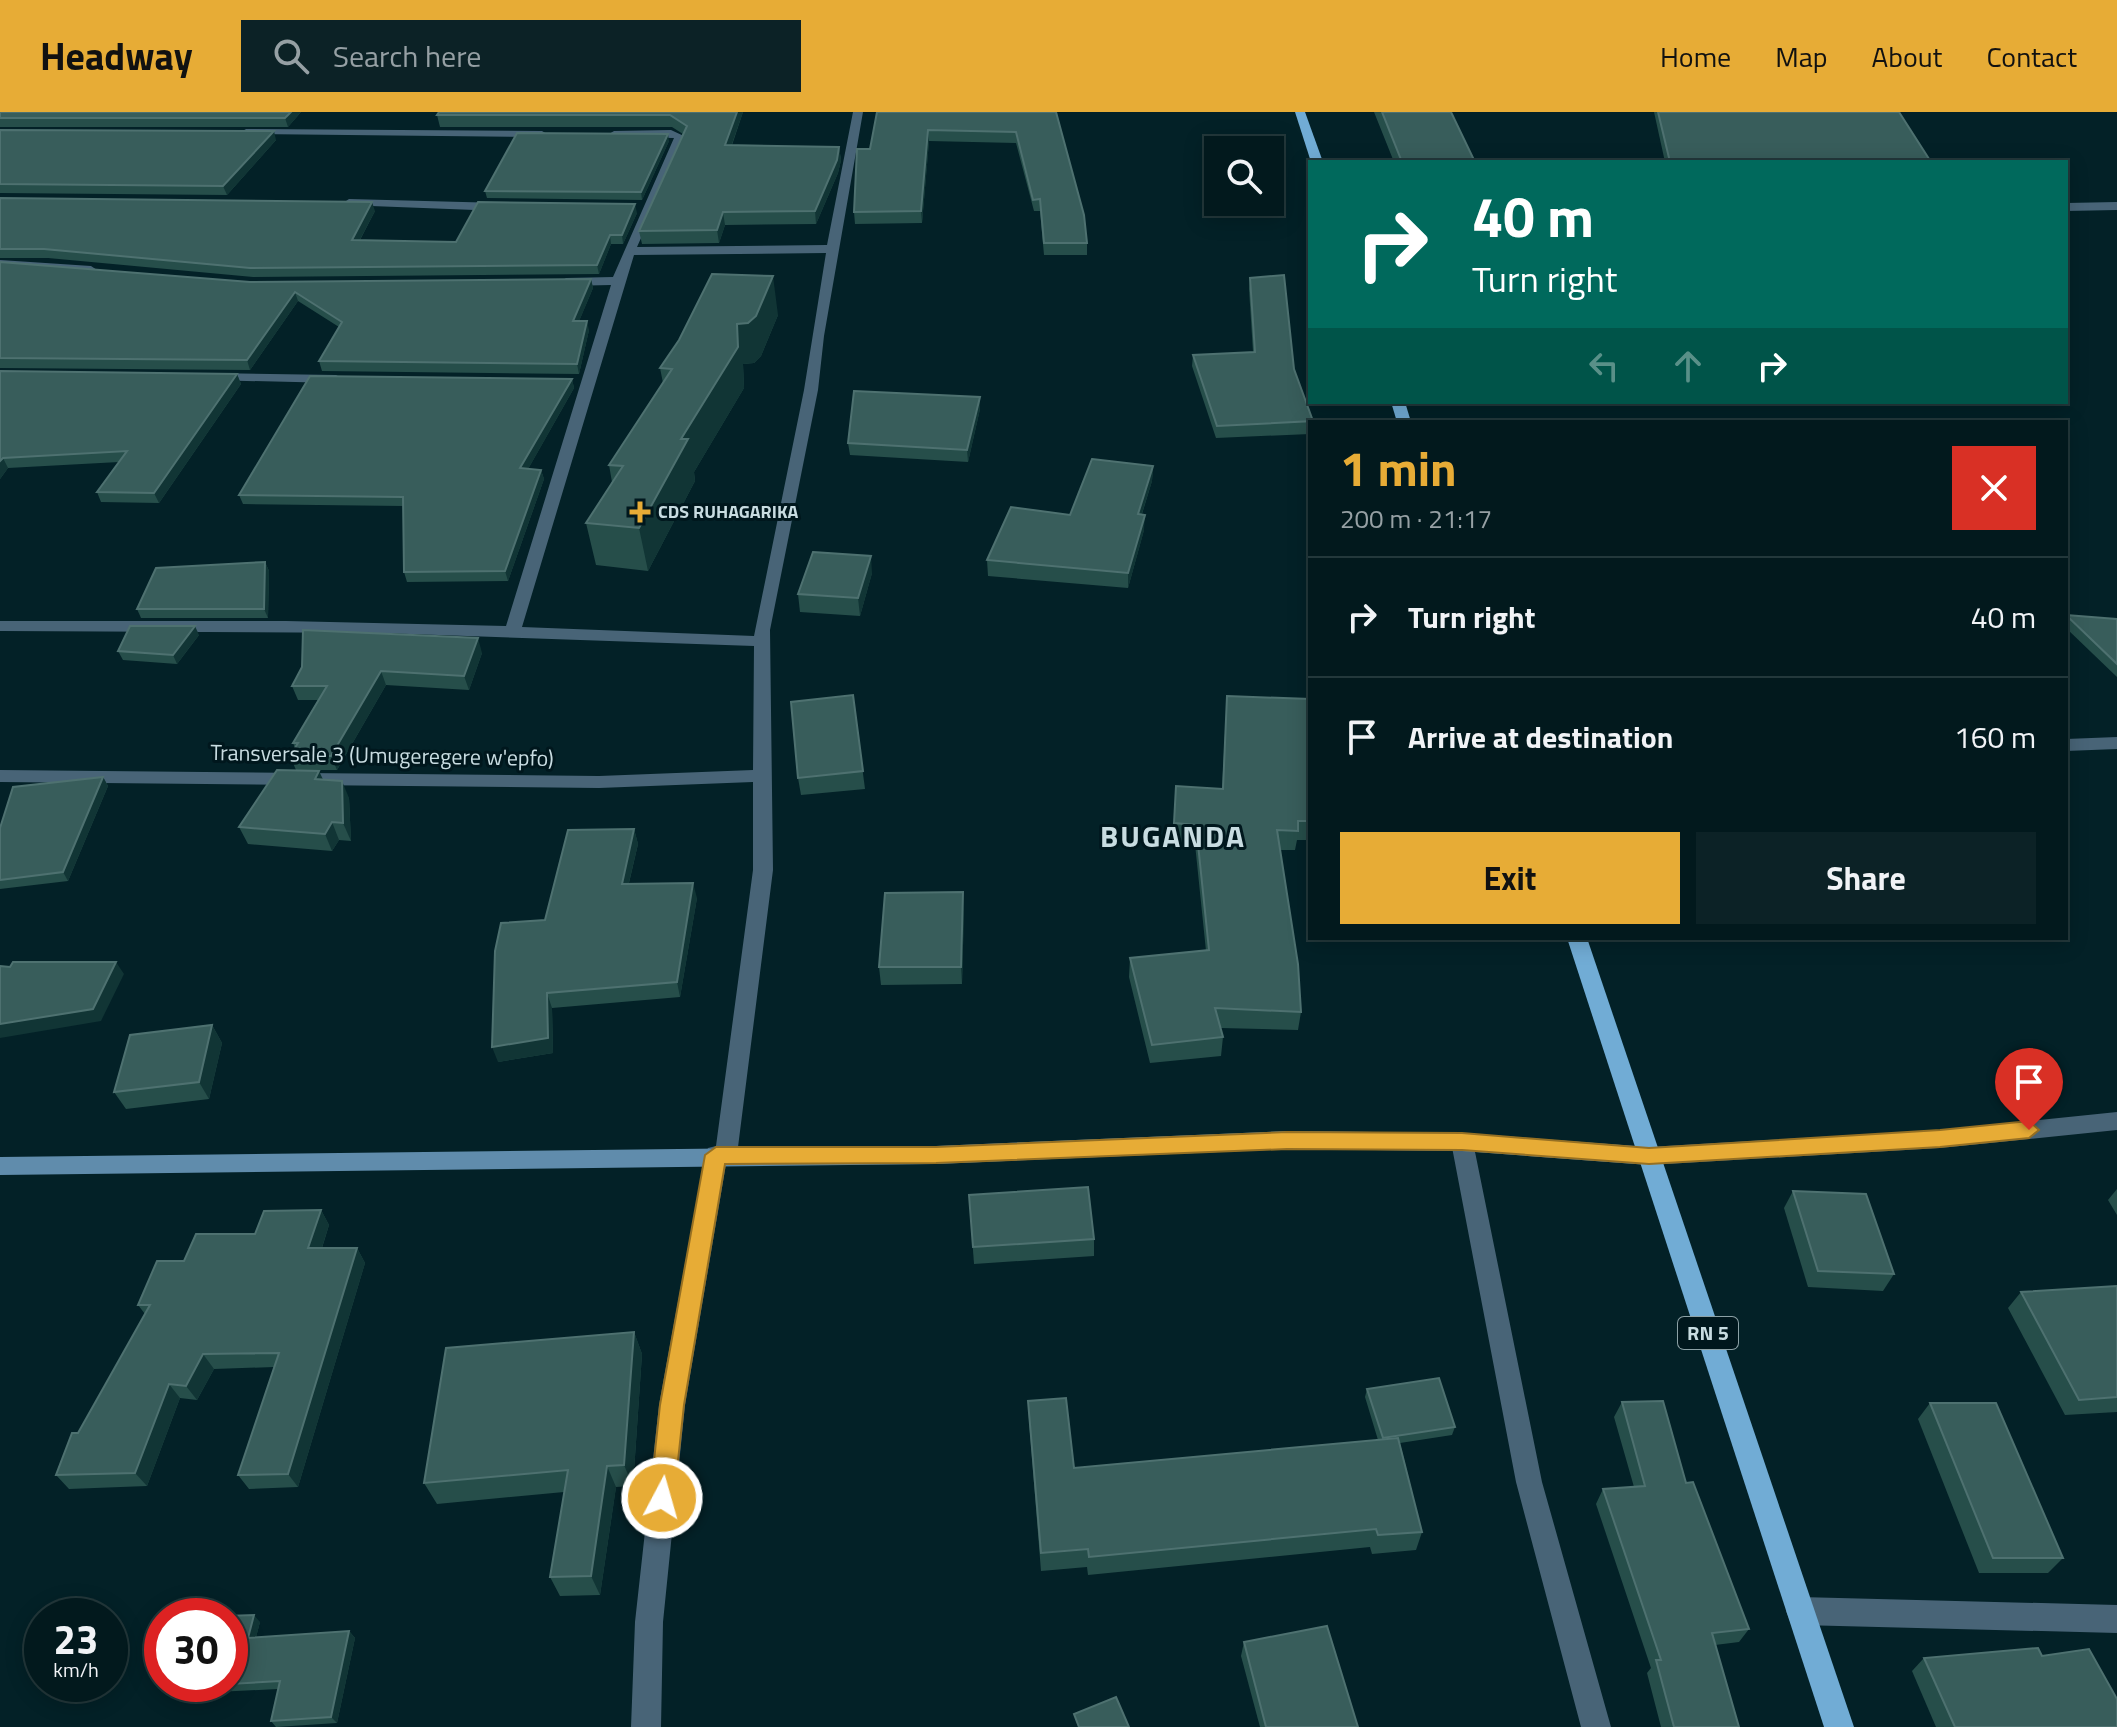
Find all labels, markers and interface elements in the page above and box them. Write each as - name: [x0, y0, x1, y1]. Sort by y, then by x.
- search box: [241, 20, 801, 92]
- text: Headway: [40, 27, 193, 85]
- text: Search here: [333, 33, 481, 79]
- icon: search: [269, 34, 313, 78]
- text: Home: [1660, 35, 1731, 78]
- text: Map: [1775, 35, 1828, 78]
- text: About: [1872, 35, 1942, 78]
- text: Contact: [1986, 35, 2077, 78]
- map controls: [1204, 136, 1284, 216]
- button: search: [1204, 136, 1284, 216]
- text: 40 m: [1472, 174, 1594, 259]
- icon: right: [1340, 192, 1444, 296]
- text: Turn right: [1472, 251, 1617, 306]
- icon: left: [1582, 344, 1626, 388]
- icon: ahead: [1666, 344, 1710, 388]
- icon: right: [1750, 344, 1794, 388]
- text: 1 min: [1340, 432, 1457, 505]
- button: close: [1952, 446, 2036, 530]
- place label: CDS RUHAGARIKA: [658, 498, 799, 525]
- text: 200 m · 21:17: [1340, 499, 1492, 538]
- marker: CDS RUHAGARIKA: [629, 501, 651, 523]
- text: Turn right: [1408, 594, 1536, 640]
- text: 40 m: [1971, 594, 2036, 640]
- icon: right: [1340, 595, 1384, 639]
- text: Arrive at destination: [1408, 714, 1673, 760]
- text: 160 m: [1954, 714, 2036, 760]
- icon: arrive: [1340, 715, 1384, 759]
- street label: Transversale 3 (Umugeregere w'epfo): [210, 735, 554, 775]
- district label: BUGANDA: [1100, 813, 1246, 859]
- button: Exit: [1340, 832, 1680, 924]
- button: Share: [1696, 832, 2036, 924]
- pin: [1995, 1048, 2063, 1130]
- icon: arrive: [2007, 1060, 2051, 1104]
- road number: RN 5: [1678, 1317, 1738, 1349]
- position arrow: [620, 1456, 704, 1540]
- speed limit sign: 30: [144, 1598, 248, 1702]
- text: 23: [54, 1609, 98, 1670]
- text: km/h: [53, 1654, 99, 1685]

